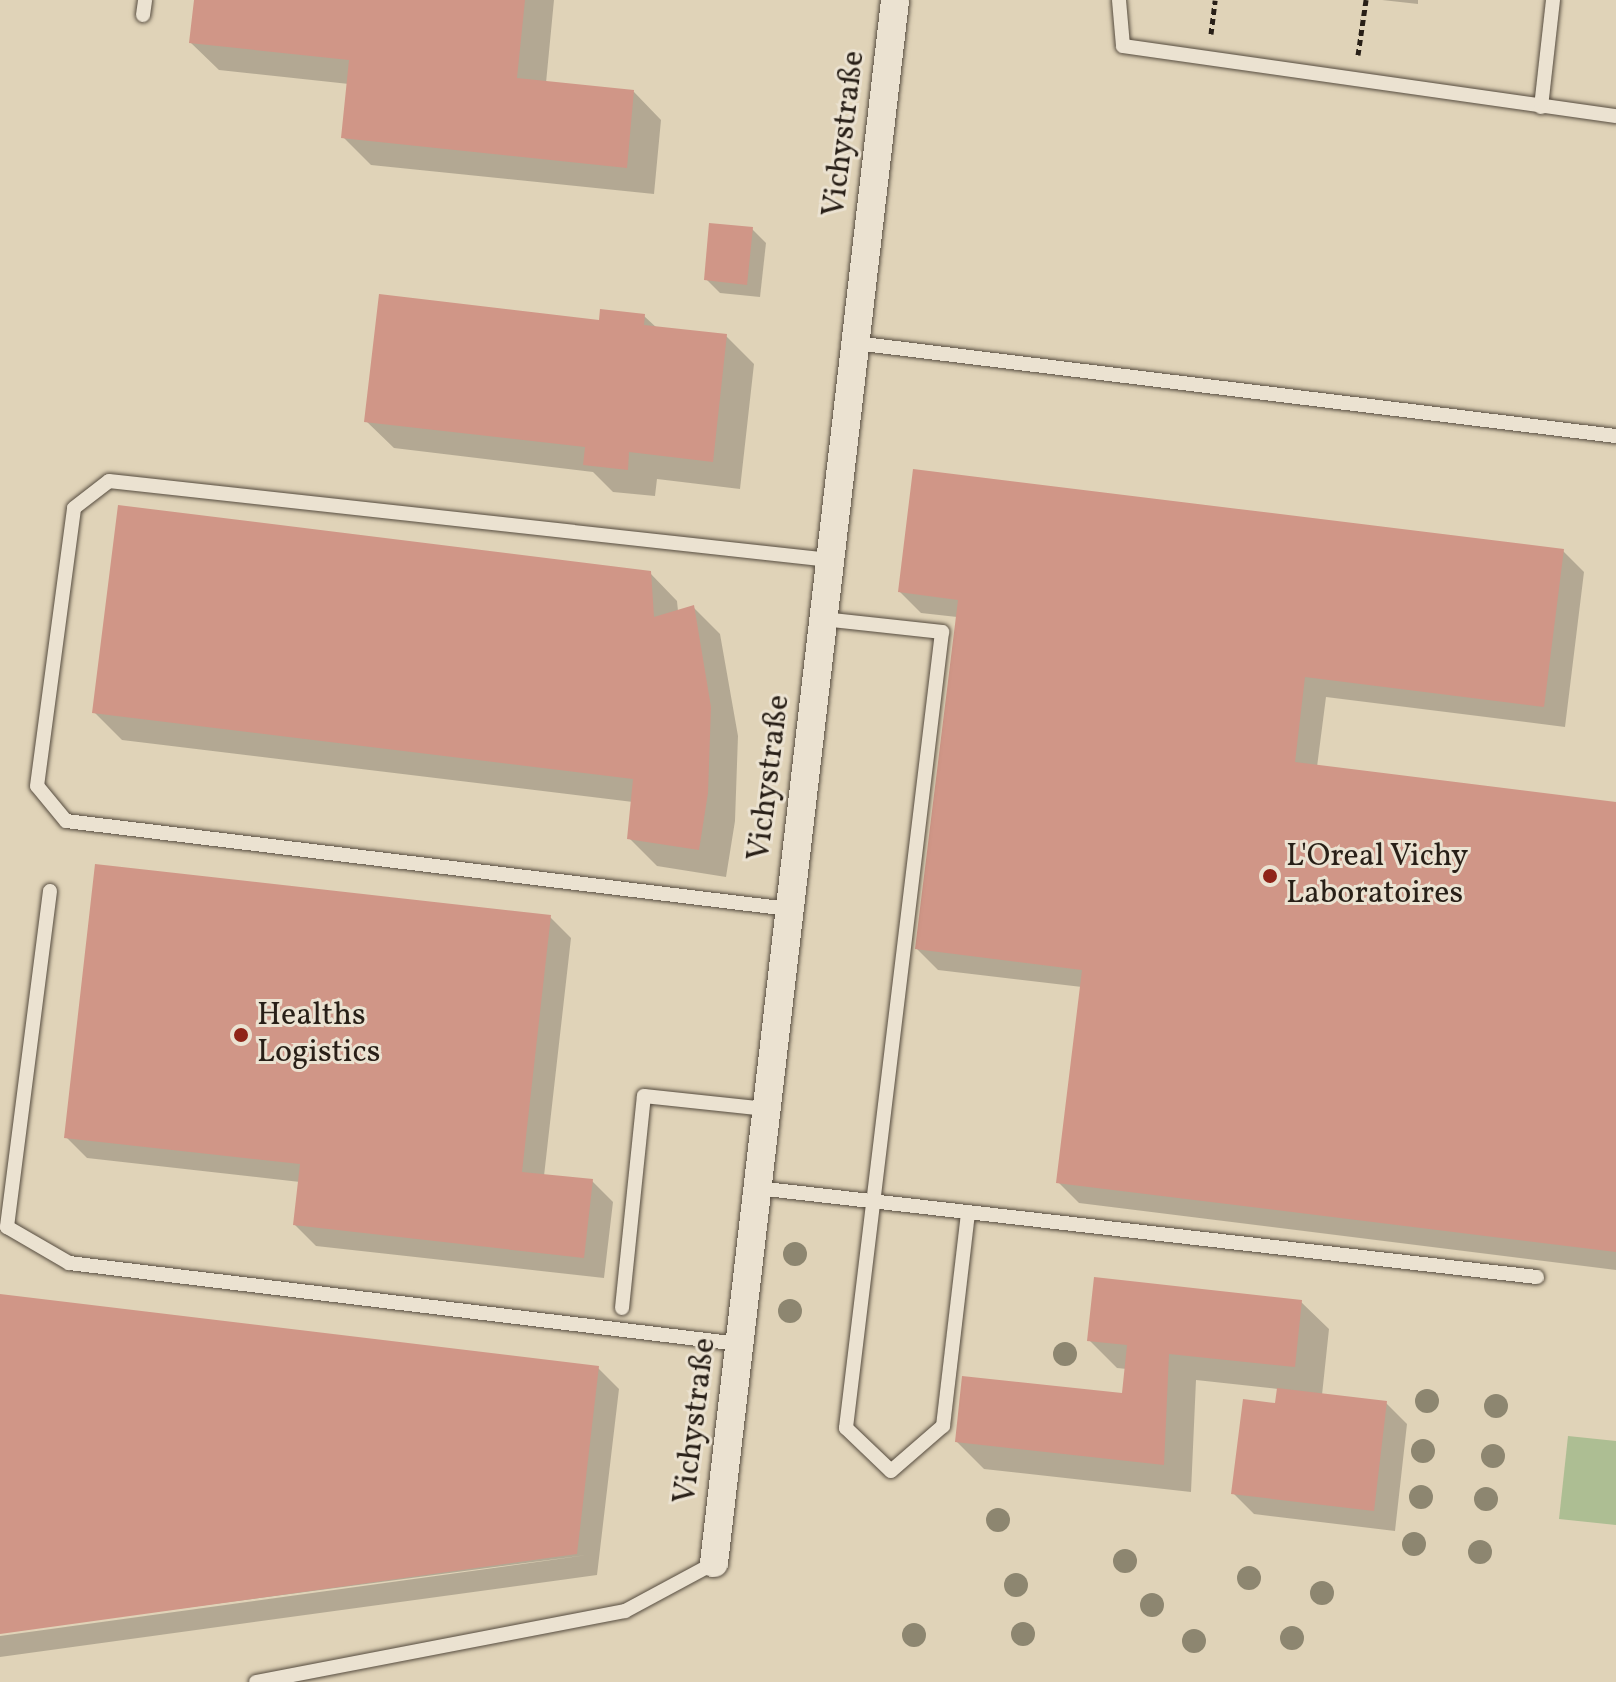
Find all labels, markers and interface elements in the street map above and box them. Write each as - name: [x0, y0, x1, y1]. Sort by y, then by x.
- street label: Vichystraße: [816, 49, 874, 219]
- street label: Vichystraße: [741, 693, 799, 863]
- place label: L'Oreal Vichy Laboratoires: [1286, 839, 1469, 914]
- marker: L'Oreal Vichy Laboratoires: [1261, 867, 1279, 885]
- place label: Healths Logistics: [257, 998, 380, 1073]
- marker: Healths Logistics: [232, 1026, 250, 1044]
- street label: Vichystraße: [667, 1336, 725, 1506]

